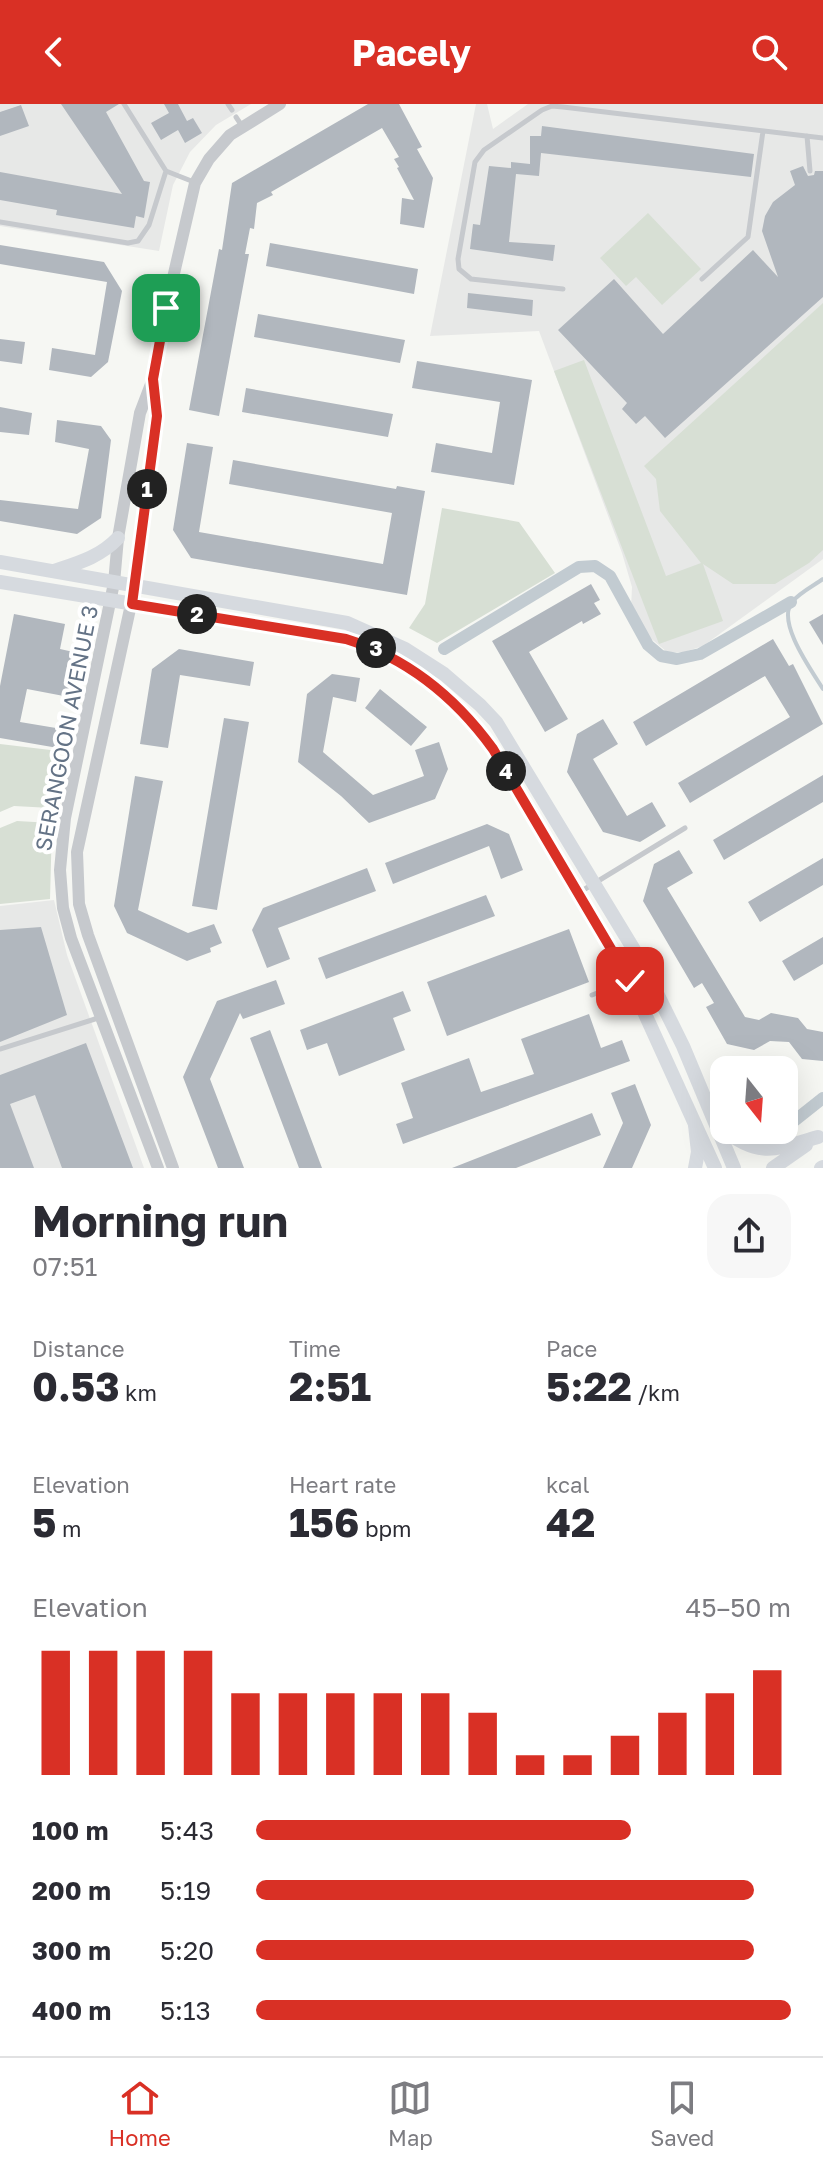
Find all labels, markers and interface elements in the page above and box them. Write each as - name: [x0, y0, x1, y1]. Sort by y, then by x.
- icon: back: [32, 30, 76, 74]
- icon: search: [747, 30, 791, 74]
- text: Pacely: [352, 31, 471, 74]
- pin: [132, 274, 200, 342]
- icon: arrive: [144, 286, 188, 330]
- pin: 1: [127, 469, 167, 509]
- text: 1: [141, 475, 153, 502]
- pin: 2: [177, 594, 217, 634]
- text: 2: [190, 600, 204, 627]
- street label: SERANGOON AVENUE 3: [29, 603, 103, 853]
- pin: 3: [356, 628, 396, 668]
- text: 3: [369, 634, 383, 661]
- pin: 4: [486, 751, 526, 791]
- text: 4: [499, 757, 513, 784]
- pin: [596, 947, 664, 1015]
- icon: check: [608, 959, 652, 1003]
- north arrow: [710, 1056, 798, 1144]
- map controls: [710, 1056, 798, 1144]
- text: Morning run: [32, 1194, 288, 1247]
- button: share: [707, 1194, 791, 1278]
- text: 07:51: [32, 1251, 97, 1282]
- text: Distance: [32, 1335, 124, 1362]
- text: Time: [289, 1335, 341, 1362]
- text: Pace: [546, 1335, 597, 1362]
- text: 0.53: [32, 1362, 120, 1410]
- text: 2:51: [289, 1362, 371, 1410]
- text: 5:22: [546, 1362, 632, 1410]
- text: km: [120, 1379, 157, 1406]
- text: /km: [632, 1379, 680, 1406]
- text: Elevation: [32, 1471, 130, 1498]
- text: Heart rate: [289, 1471, 396, 1498]
- text: kcal: [546, 1471, 589, 1498]
- text: 5: [32, 1498, 56, 1546]
- text: 156: [289, 1498, 359, 1546]
- text: 42: [546, 1498, 595, 1546]
- text: m: [56, 1515, 81, 1542]
- text: bpm: [359, 1515, 411, 1542]
- text: Elevation: [32, 1592, 148, 1623]
- text: 45–50 m: [686, 1592, 791, 1623]
- text: 100 m: [32, 1815, 108, 1846]
- text: 5:43: [160, 1815, 214, 1846]
- text: 200 m: [32, 1875, 111, 1906]
- text: 5:19: [160, 1875, 211, 1906]
- text: 300 m: [32, 1935, 111, 1966]
- text: 5:20: [160, 1935, 214, 1966]
- text: 400 m: [32, 1995, 111, 2026]
- text: 5:13: [160, 1995, 211, 2026]
- tab: Home: [109, 2076, 171, 2151]
- tab: Map: [388, 2076, 433, 2151]
- tab: Saved: [650, 2076, 714, 2151]

